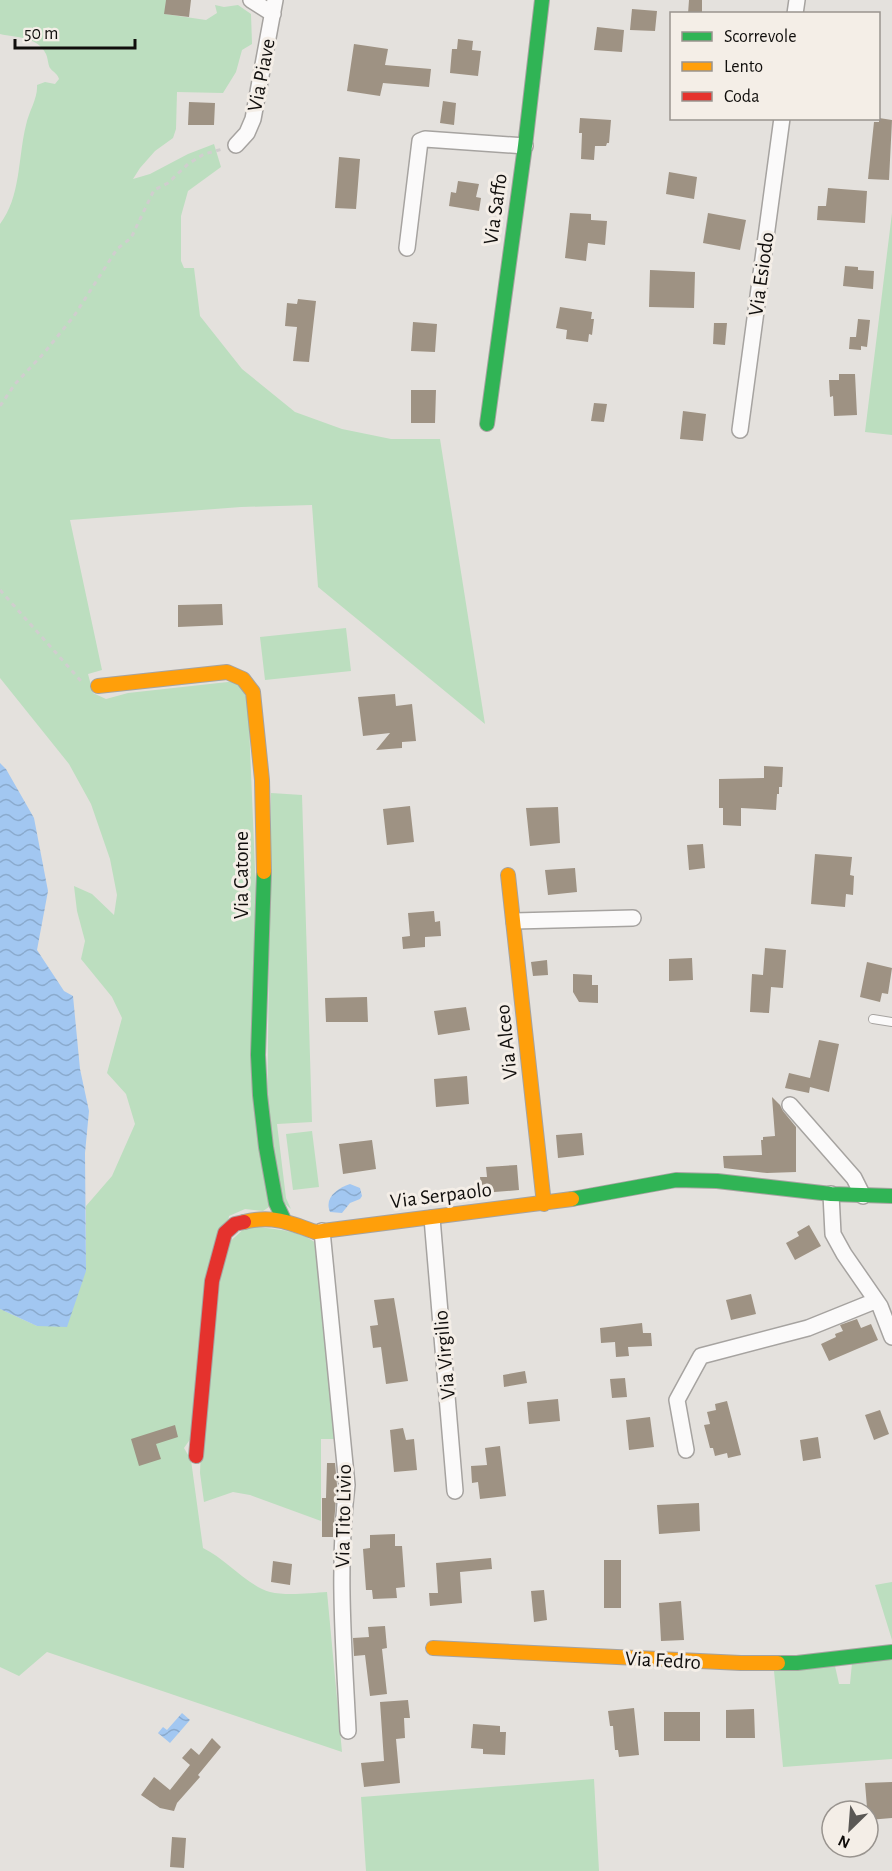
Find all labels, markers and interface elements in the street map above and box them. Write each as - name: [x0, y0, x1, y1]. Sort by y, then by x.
- scale bar: [15, 12, 135, 50]
- legend: [670, 12, 880, 120]
- text: 50 m: [24, 25, 58, 43]
- text: Scorrevole: [724, 28, 797, 46]
- street label: Via Piave: [244, 37, 279, 113]
- text: Lento: [724, 58, 763, 76]
- text: Coda: [724, 88, 759, 106]
- street label: Via Saffo: [480, 172, 511, 246]
- street label: Via Esiodo: [745, 231, 778, 317]
- street label: Via Catone: [231, 831, 252, 919]
- street label: Via Alceo: [492, 1003, 521, 1081]
- street label: Via Serpaolo: [389, 1179, 493, 1212]
- street label: Via Virgilio: [430, 1309, 459, 1401]
- street label: Via Tito Livio: [332, 1464, 355, 1568]
- street label: Via Fedro: [624, 1648, 702, 1673]
- north arrow: [820, 1799, 880, 1859]
- text: N: [836, 1832, 853, 1851]

